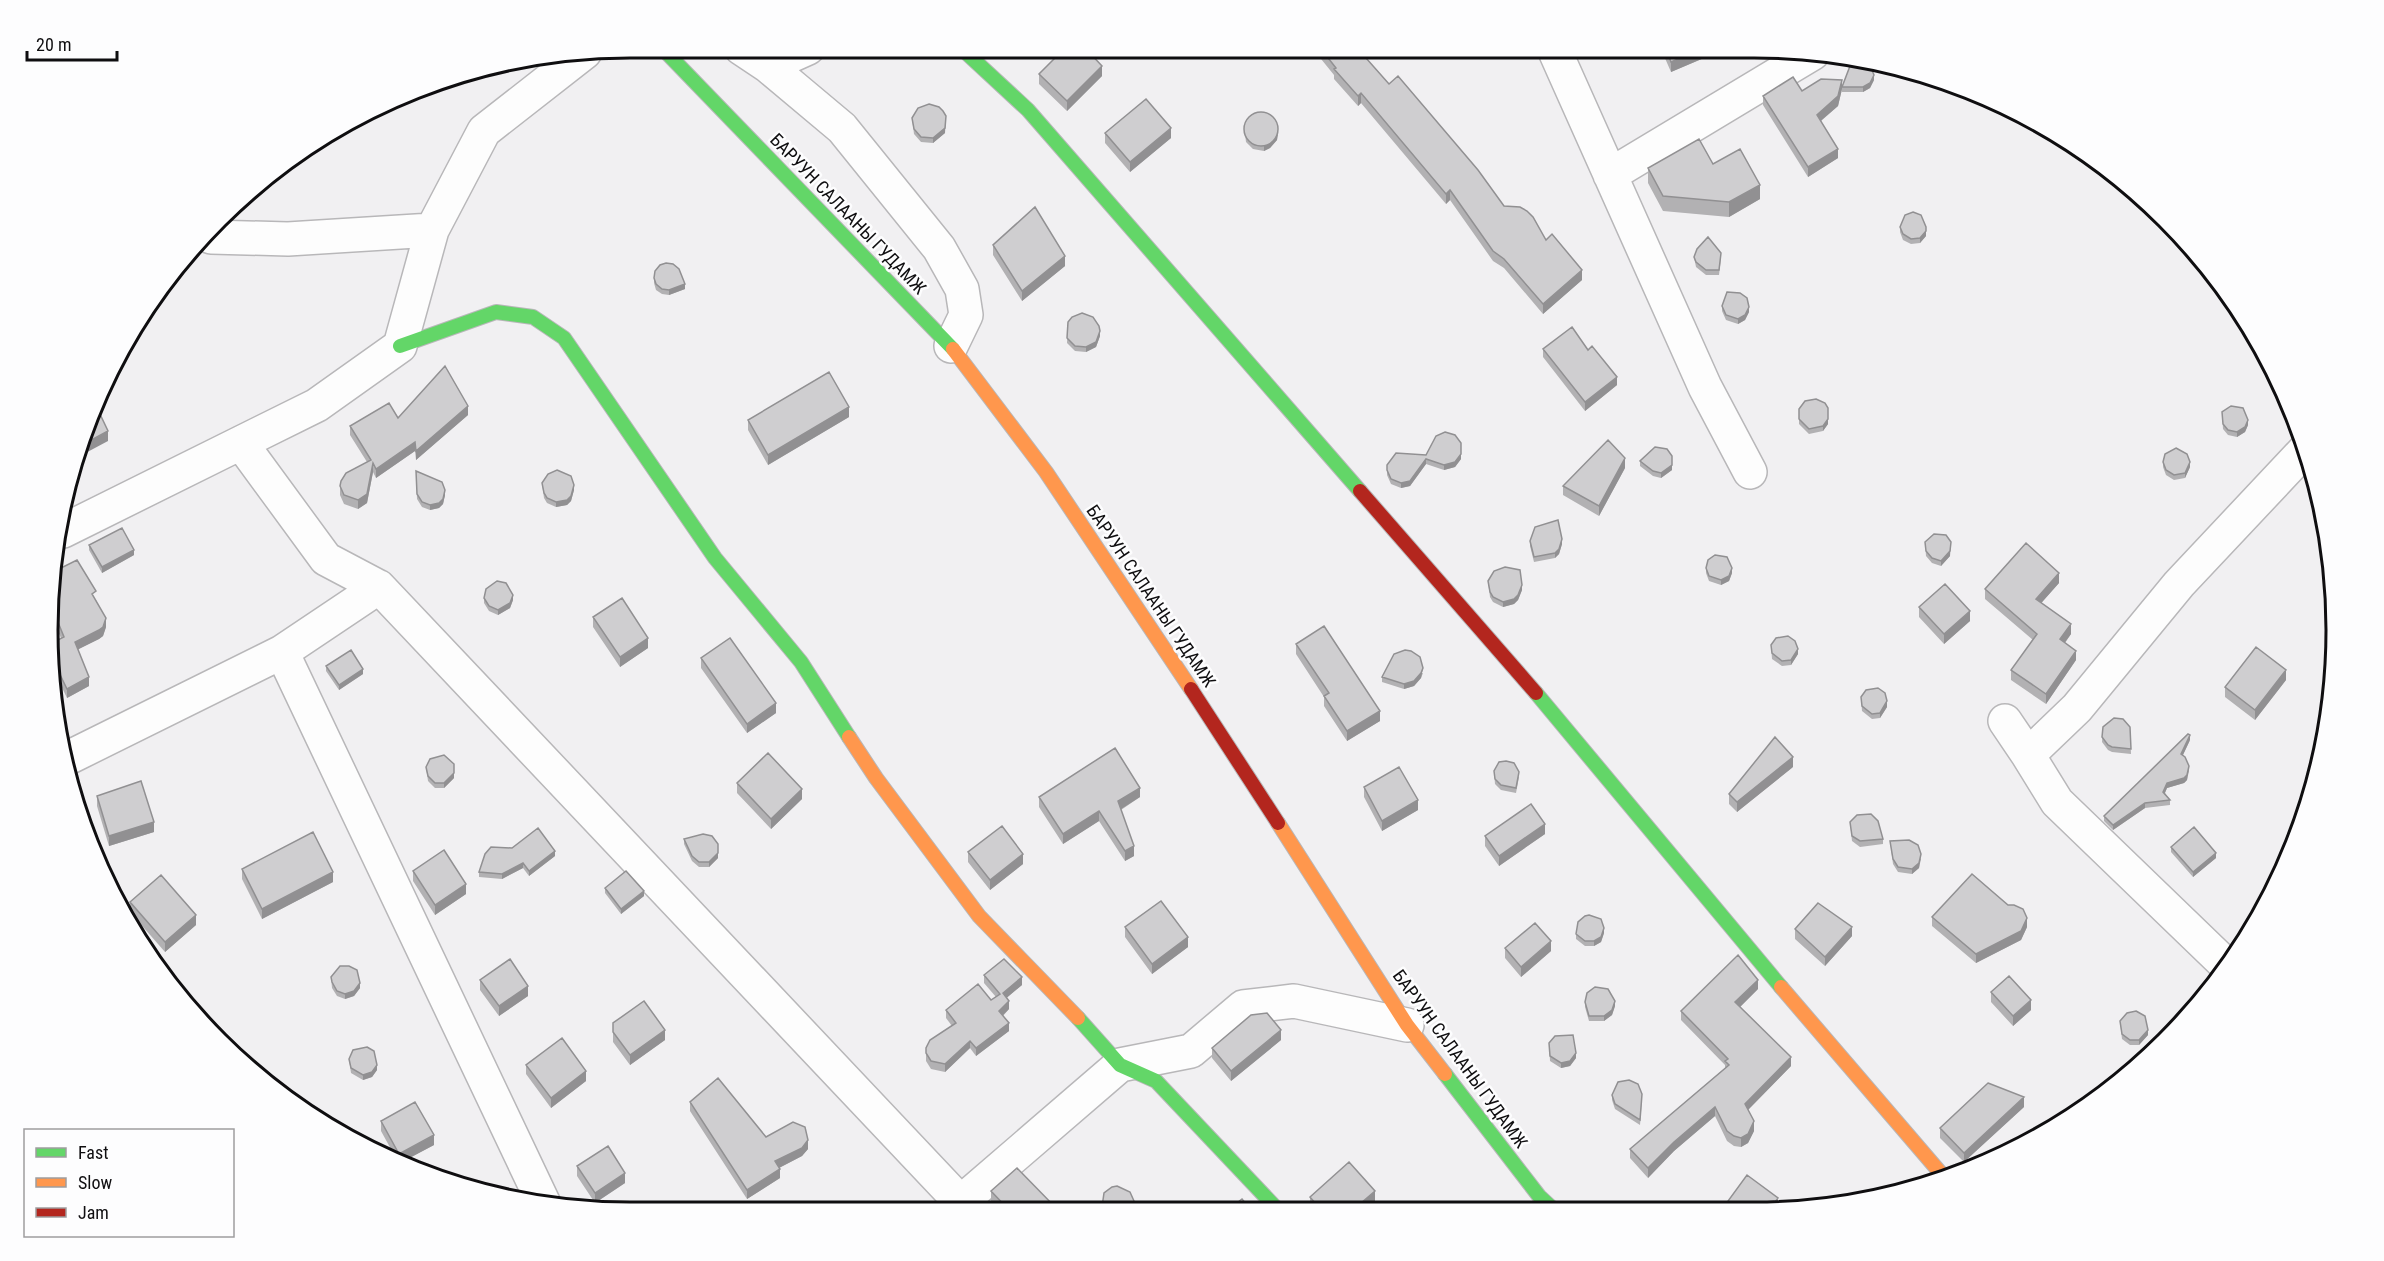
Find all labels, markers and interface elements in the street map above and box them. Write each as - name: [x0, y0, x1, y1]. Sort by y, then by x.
- scale bar: [27, 24, 117, 62]
- text: 20 m: [36, 34, 71, 55]
- street label: БАРУУН САЛААНЫ ГУДАМЖ: [766, 129, 931, 298]
- street label: БАРУУН САЛААНЫ ГУДАМЖ: [1083, 501, 1220, 691]
- street label: БАРУУН САЛААНЫ ГУДАМЖ: [1389, 965, 1532, 1152]
- legend: [24, 1129, 234, 1237]
- text: Fast: [78, 1142, 109, 1163]
- text: Slow: [78, 1172, 113, 1193]
- text: Jam: [78, 1202, 109, 1223]

